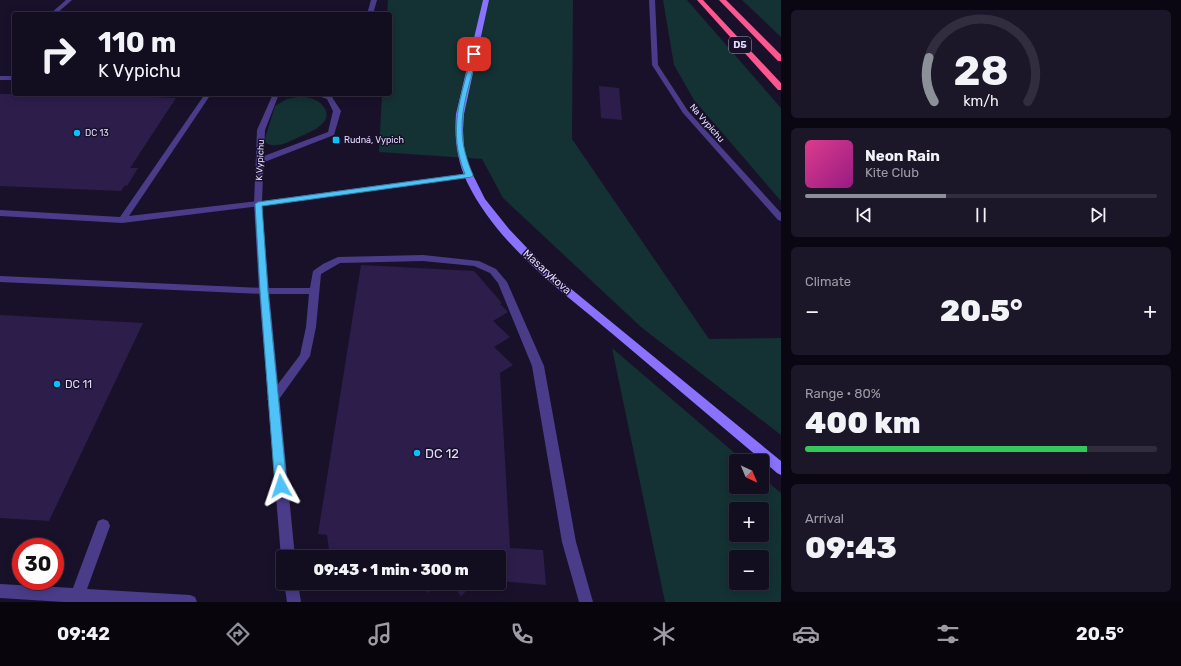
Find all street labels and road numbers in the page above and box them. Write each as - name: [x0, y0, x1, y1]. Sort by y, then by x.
- road number: D5: [729, 37, 751, 53]
- street label: Na Vypichu: [688, 102, 726, 144]
- street label: K Vypichu: [254, 139, 266, 181]
- street label: Masarykova: [520, 247, 574, 297]

